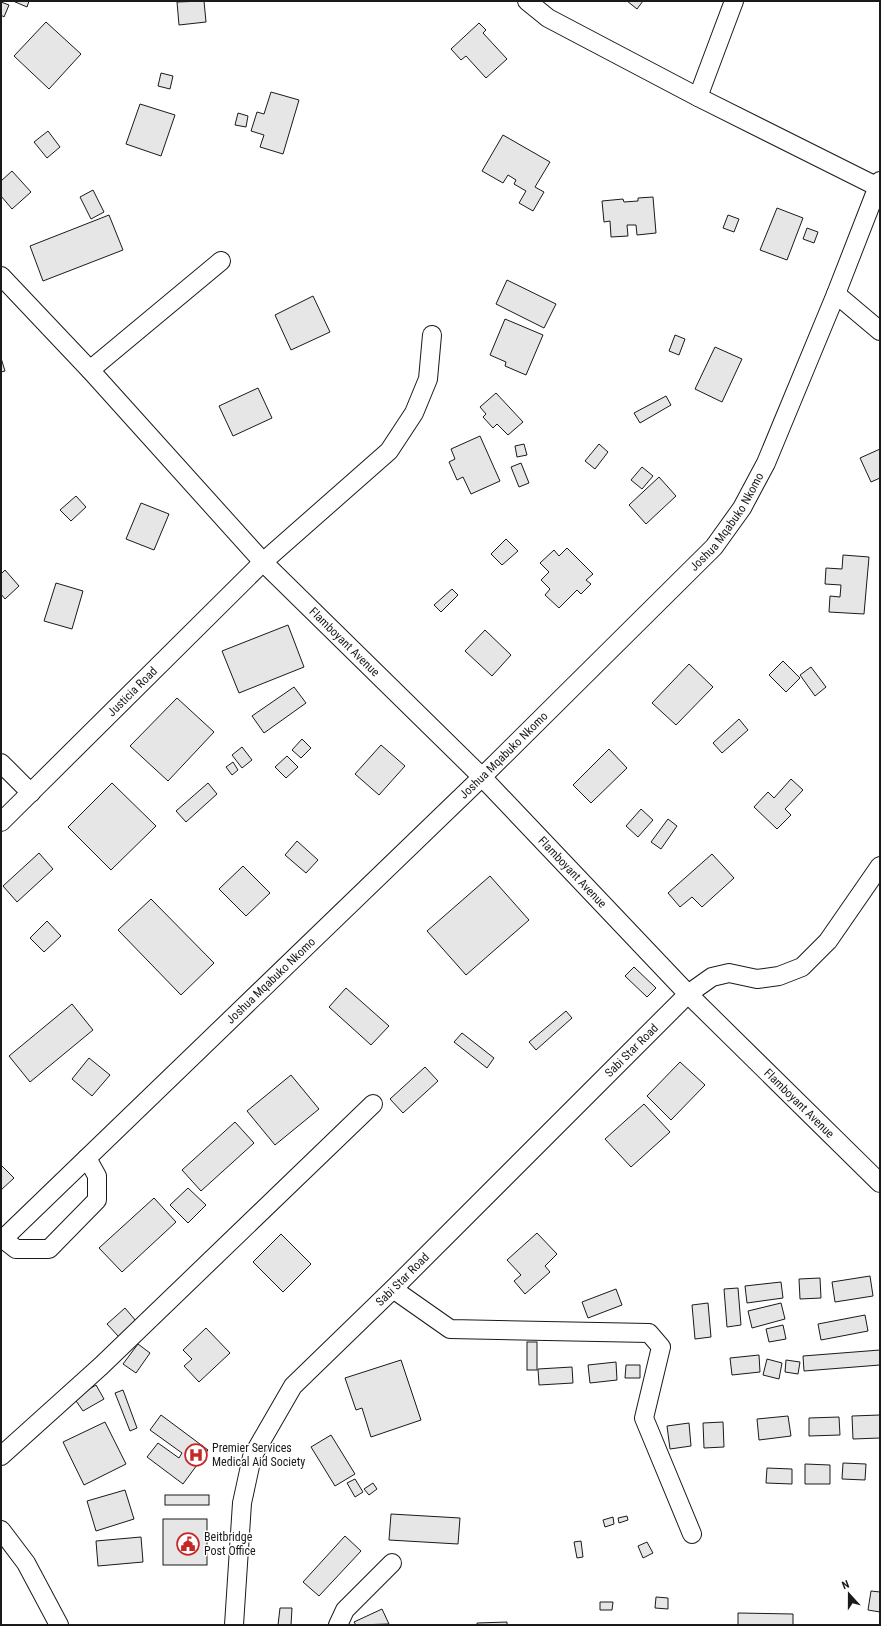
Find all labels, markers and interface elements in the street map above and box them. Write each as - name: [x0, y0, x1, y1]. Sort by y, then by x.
- street label: Joshua Mqabuko Nkomo: [687, 470, 767, 574]
- street label: Flamboyant Avenue: [306, 605, 383, 680]
- street label: Justicia Road: [105, 664, 160, 719]
- street label: Joshua Mqabuko Nkomo: [457, 709, 551, 802]
- street label: Flamboyant Avenue: [535, 834, 610, 911]
- street label: Joshua Mqabuko Nkomo: [223, 935, 318, 1027]
- street label: Sabi Star Road: [602, 1021, 661, 1080]
- street label: Flamboyant Avenue: [761, 1066, 837, 1141]
- street label: Sabi Star Road: [373, 1250, 432, 1309]
- place label: Premier Services Medical Aid Society: [212, 1441, 305, 1469]
- hospital icon: Premier Services Medical Aid Society: [183, 1442, 209, 1468]
- place label: Beitbridge Post Office: [204, 1530, 256, 1558]
- public building icon: Beitbridge Post Office: [175, 1531, 201, 1557]
- north arrow: [829, 1574, 869, 1614]
- text: N: [840, 1578, 851, 1592]

